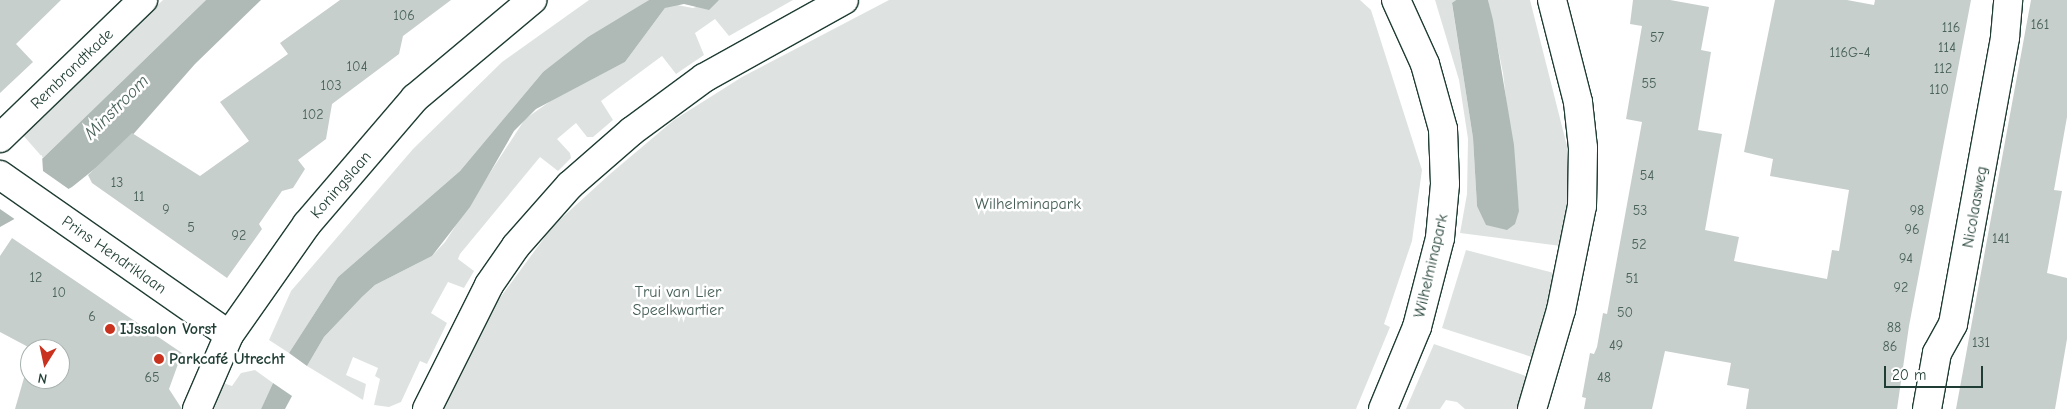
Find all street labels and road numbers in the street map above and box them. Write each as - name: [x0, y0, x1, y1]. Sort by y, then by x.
- street label: Rembrandtkade: [27, 25, 117, 113]
- street label: Koningslaan: [307, 147, 375, 223]
- street label: Nicolaasweg: [1958, 165, 1992, 249]
- street label: Prins Hendriklaan: [58, 212, 170, 298]
- street label: Wilhelminapark: [1410, 212, 1452, 320]

